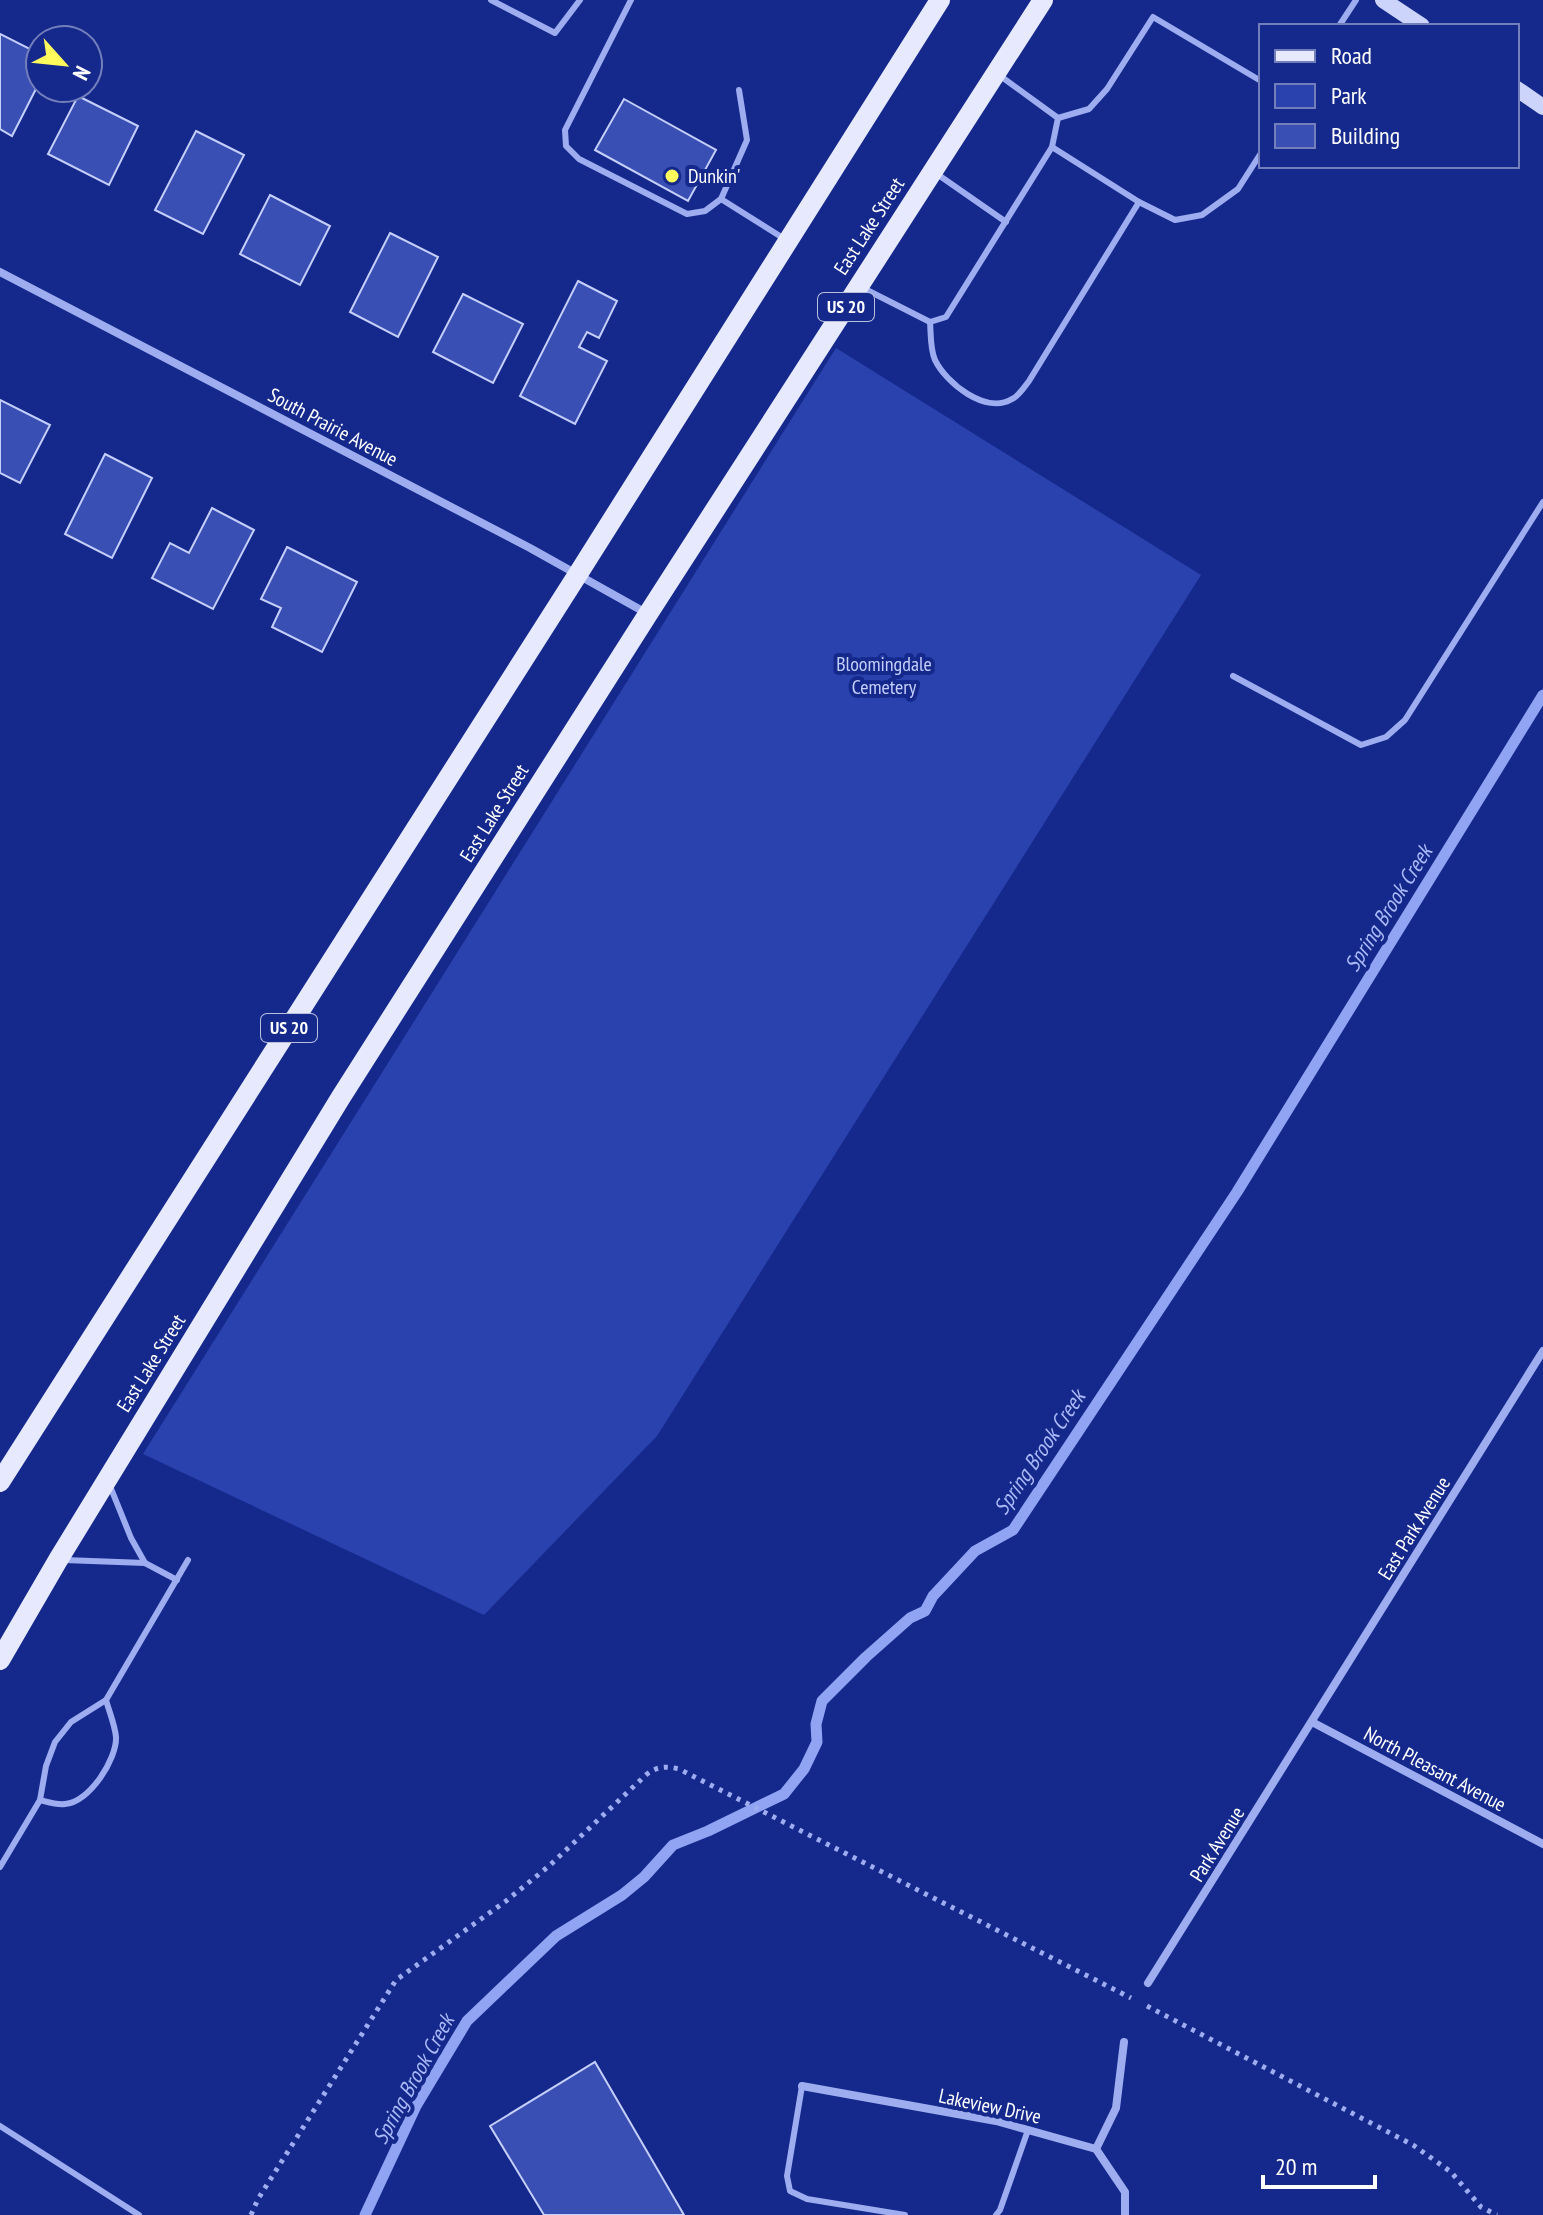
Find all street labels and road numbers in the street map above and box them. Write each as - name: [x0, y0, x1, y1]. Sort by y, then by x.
- street label: East Lake Street: [828, 172, 910, 279]
- road number: US 20: [818, 293, 874, 321]
- street label: South Prairie Avenue: [264, 382, 402, 472]
- street label: East Lake Street: [454, 759, 535, 867]
- road number: US 20: [261, 1014, 317, 1042]
- street label: East Lake Street: [111, 1309, 192, 1417]
- street label: East Park Avenue: [1372, 1472, 1456, 1584]
- street label: North Pleasant Avenue: [1360, 1721, 1510, 1817]
- street label: Park Avenue: [1184, 1802, 1250, 1886]
- street label: Lakeview Drive: [937, 2083, 1043, 2129]

